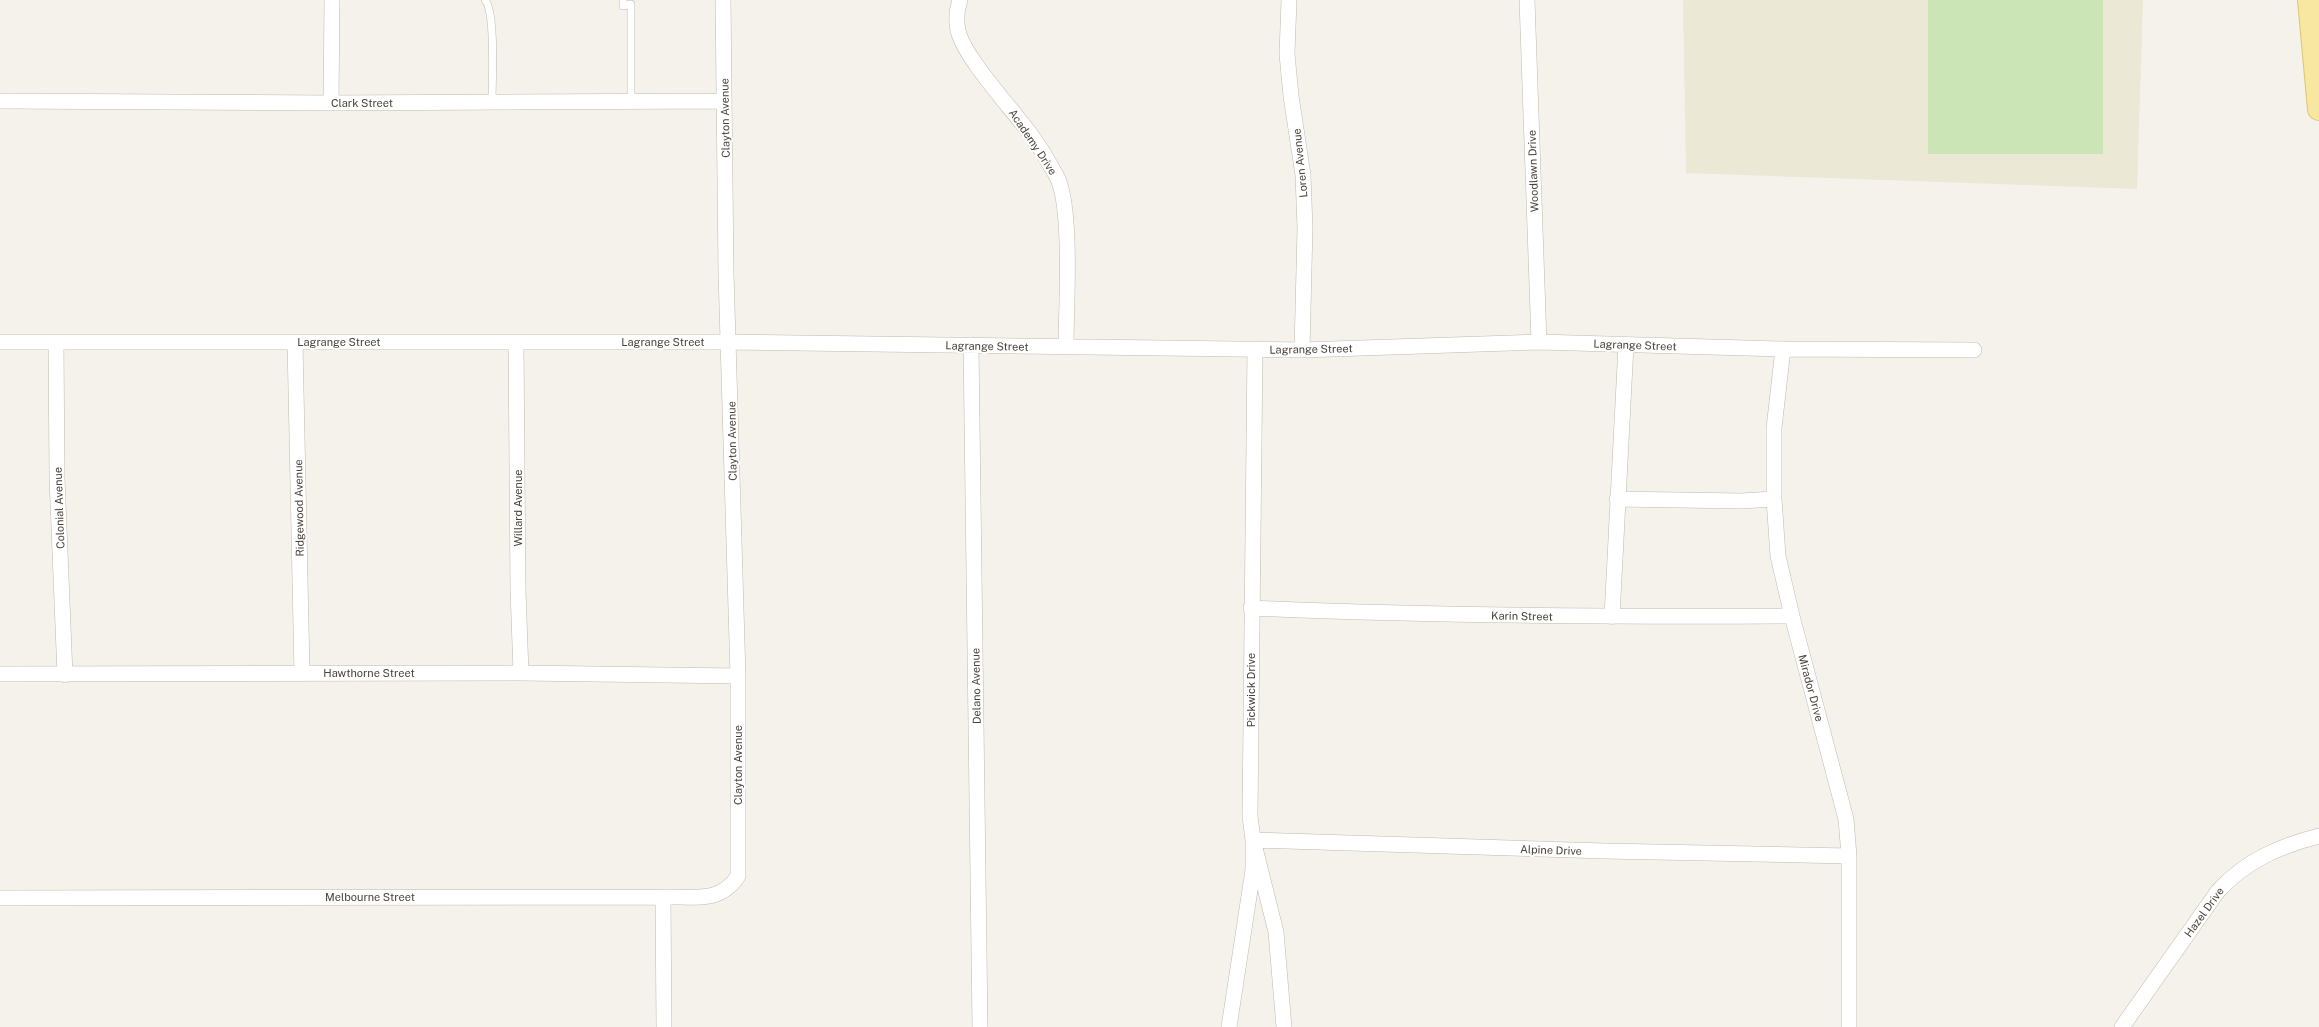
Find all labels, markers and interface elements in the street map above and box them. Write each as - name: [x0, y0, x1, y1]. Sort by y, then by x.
- street label: Clayton Avenue: [718, 78, 732, 158]
- street label: Clark Street: [331, 97, 393, 109]
- street label: Academy Drive: [1007, 107, 1059, 177]
- street label: Loren Avenue: [1290, 128, 1310, 198]
- street label: Woodlawn Drive: [1526, 130, 1540, 212]
- street label: Lagrange Street: [297, 336, 381, 348]
- street label: Lagrange Street: [621, 336, 705, 348]
- street label: Lagrange Street: [1593, 338, 1677, 352]
- street label: Lagrange Street: [945, 339, 1029, 353]
- street label: Lagrange Street: [1269, 342, 1353, 356]
- street label: Clayton Avenue: [725, 401, 739, 481]
- street label: Ridgewood Avenue: [292, 459, 306, 557]
- street label: Colonial Avenue: [52, 467, 66, 549]
- street label: Willard Avenue: [512, 469, 524, 547]
- street label: Karin Street: [1491, 609, 1553, 623]
- street label: Delano Avenue: [969, 648, 983, 724]
- street label: Pickwick Drive: [1245, 653, 1257, 727]
- street label: Mirador Drive: [1796, 653, 1826, 723]
- street label: Hawthorne Street: [323, 667, 415, 679]
- street label: Clayton Avenue: [732, 725, 744, 805]
- street label: Alpine Drive: [1520, 843, 1582, 857]
- street label: Hazel Drive: [2182, 885, 2226, 939]
- street label: Melbourne Street: [325, 891, 415, 903]

